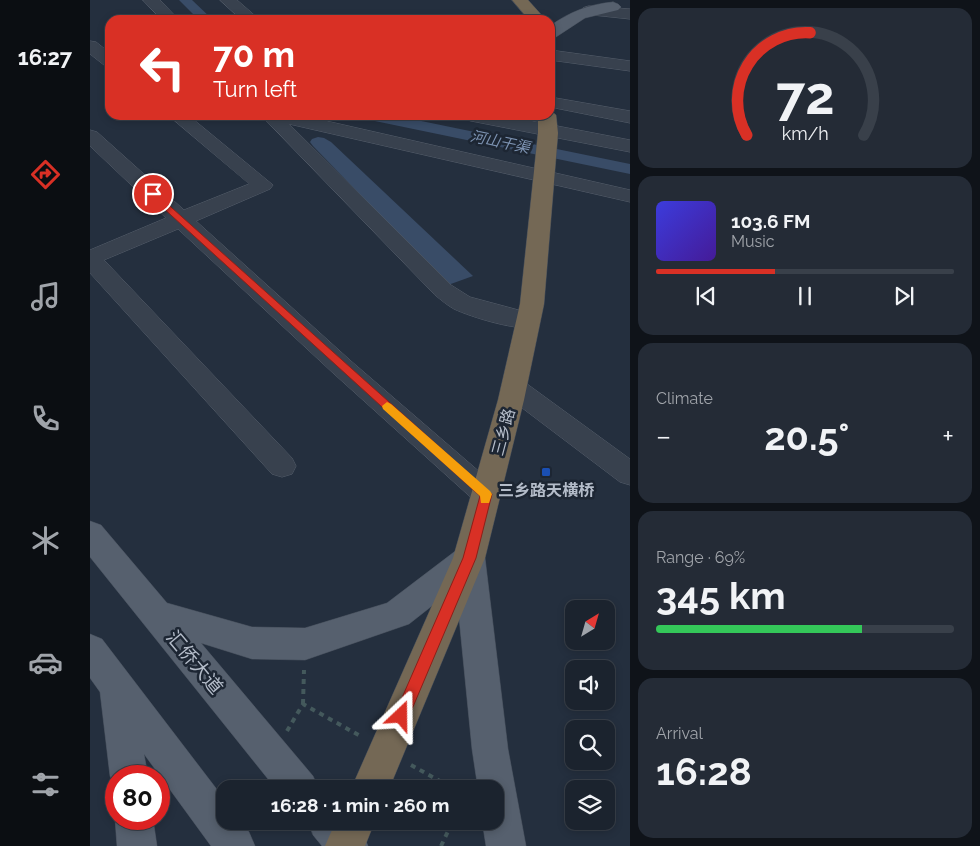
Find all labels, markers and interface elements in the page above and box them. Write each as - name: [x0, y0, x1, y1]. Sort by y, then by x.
- text: 70 m: [213, 34, 295, 75]
- icon: left: [130, 35, 195, 100]
- text: 16:27: [18, 44, 72, 70]
- text: 72: [776, 65, 834, 126]
- text: Turn left: [213, 76, 297, 102]
- text: km/h: [781, 123, 829, 144]
- water label: 河山干渠: [469, 127, 533, 157]
- icon: directions: [28, 157, 63, 192]
- pin: [132, 173, 174, 215]
- icon: arrive: [139, 180, 167, 208]
- text: 103.6 FM: [731, 210, 810, 232]
- text: Music: [731, 232, 775, 251]
- icon: music: [28, 279, 63, 314]
- icon: previous: [692, 282, 720, 310]
- icon: pause: [791, 282, 819, 310]
- icon: next: [890, 282, 918, 310]
- text: Climate: [656, 389, 713, 408]
- icon: phone: [28, 401, 63, 436]
- street label: 三乡路: [488, 406, 519, 458]
- text: 20.5°: [764, 414, 849, 459]
- text: −: [656, 420, 671, 453]
- text: +: [942, 420, 954, 453]
- marker: 三乡路天横桥: [540, 466, 552, 478]
- place label: 三乡路天横桥: [498, 481, 595, 500]
- icon: climate: [28, 523, 63, 558]
- text: Range · 69%: [656, 548, 745, 567]
- text: 345 km: [656, 573, 786, 618]
- north arrow: [565, 600, 615, 650]
- map controls: [565, 600, 615, 830]
- street label: 汇侨大道: [162, 626, 228, 698]
- icon: car: [28, 645, 63, 680]
- button: sound: [565, 660, 615, 710]
- position arrow: [374, 689, 426, 741]
- button: search: [565, 720, 615, 770]
- text: Arrival: [656, 724, 703, 743]
- text: 16:28: [656, 749, 752, 794]
- speed limit sign: 80: [105, 765, 170, 830]
- icon: filters: [28, 767, 63, 802]
- button: layers: [565, 780, 615, 830]
- text: 16:28 · 1 min · 260 m: [271, 794, 449, 816]

